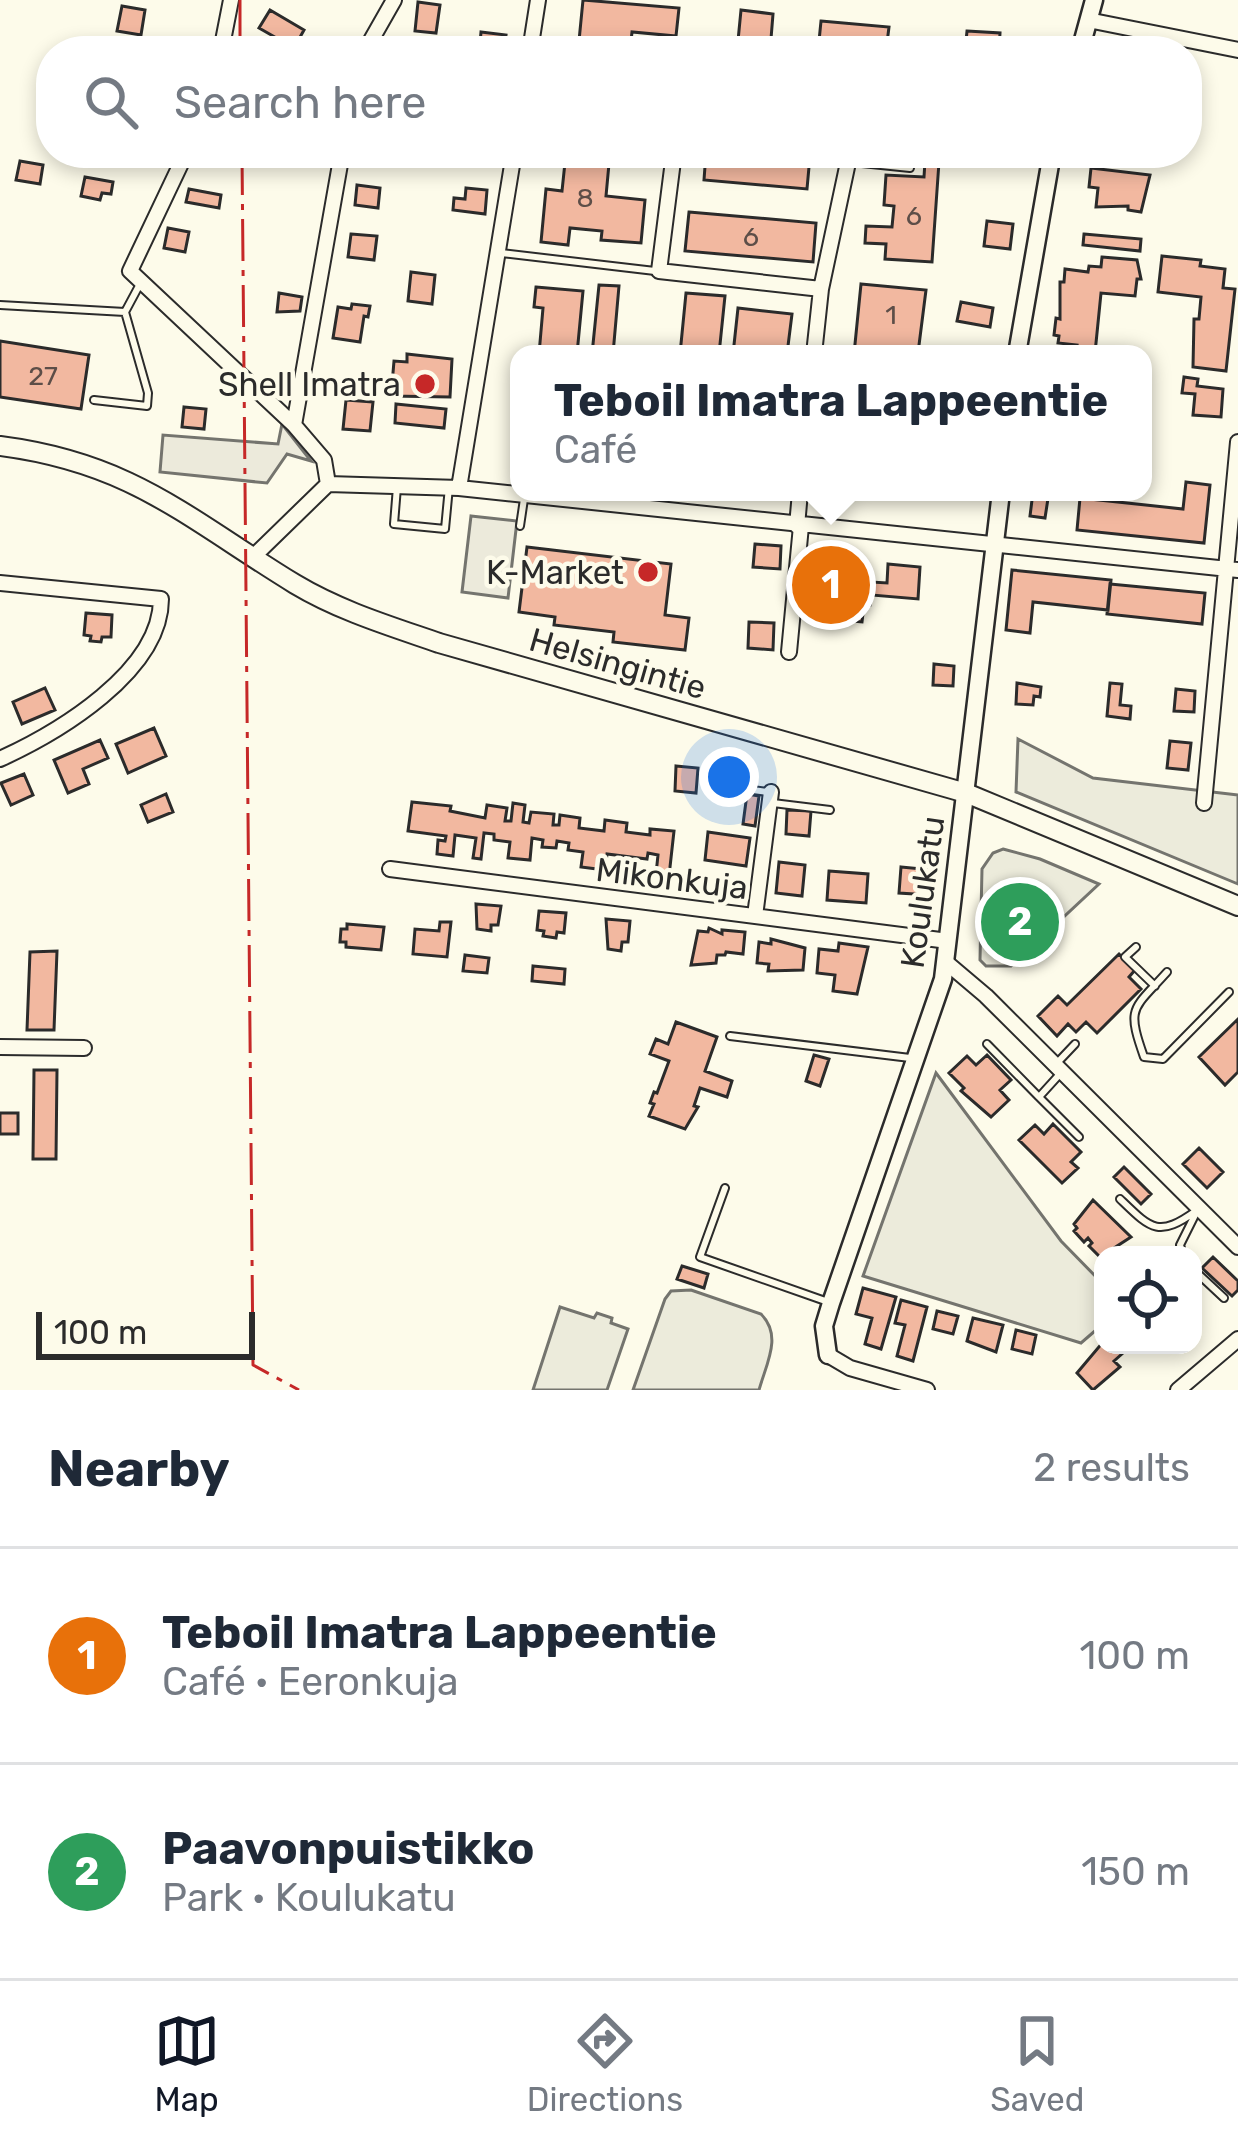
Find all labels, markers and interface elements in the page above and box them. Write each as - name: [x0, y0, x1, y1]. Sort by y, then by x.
- search box: [36, 36, 1202, 168]
- icon: search: [78, 69, 144, 135]
- text: Search here: [174, 76, 426, 129]
- house number: 8: [576, 182, 594, 214]
- house number: 6: [906, 200, 922, 232]
- house number: 6: [743, 221, 759, 253]
- house number: 1: [885, 299, 897, 331]
- popup: [510, 345, 1152, 501]
- house number: 27: [28, 360, 58, 392]
- place label: Shell Imatra: [218, 365, 401, 404]
- marker: Shell Imatra: [412, 371, 438, 397]
- text: Teboil Imatra Lappeentie: [554, 374, 1108, 427]
- text: Café: [554, 427, 637, 473]
- pin: 1: [792, 540, 870, 630]
- place label: K-Market: [486, 553, 624, 592]
- marker: K-Market: [635, 559, 661, 585]
- street label: Helsingintie: [525, 620, 711, 707]
- your location: [699, 747, 759, 807]
- street label: Koulukatu: [893, 814, 952, 971]
- street label: Mikonkuja: [594, 850, 750, 907]
- pin: 2: [981, 877, 1059, 967]
- map controls: [1094, 1246, 1202, 1354]
- button: locate: [1094, 1246, 1202, 1354]
- scale bar: [36, 1306, 255, 1359]
- text: 100 m: [54, 1313, 147, 1352]
- text: Nearby: [48, 1438, 230, 1499]
- text: 2 results: [1033, 1445, 1190, 1491]
- text: Teboil Imatra Lappeentie: [162, 1606, 717, 1659]
- text: 1: [77, 1633, 97, 1679]
- text: 100 m: [1080, 1633, 1190, 1679]
- text: Café · Eeronkuja: [162, 1659, 459, 1705]
- text: Paavonpuistikko: [162, 1822, 535, 1875]
- text: 2: [74, 1849, 100, 1895]
- text: 150 m: [1081, 1849, 1190, 1895]
- text: Park · Koulukatu: [162, 1875, 456, 1921]
- tab: Map: [154, 2008, 220, 2119]
- tab: Directions: [527, 2008, 683, 2119]
- tab: Saved: [990, 2008, 1084, 2119]

